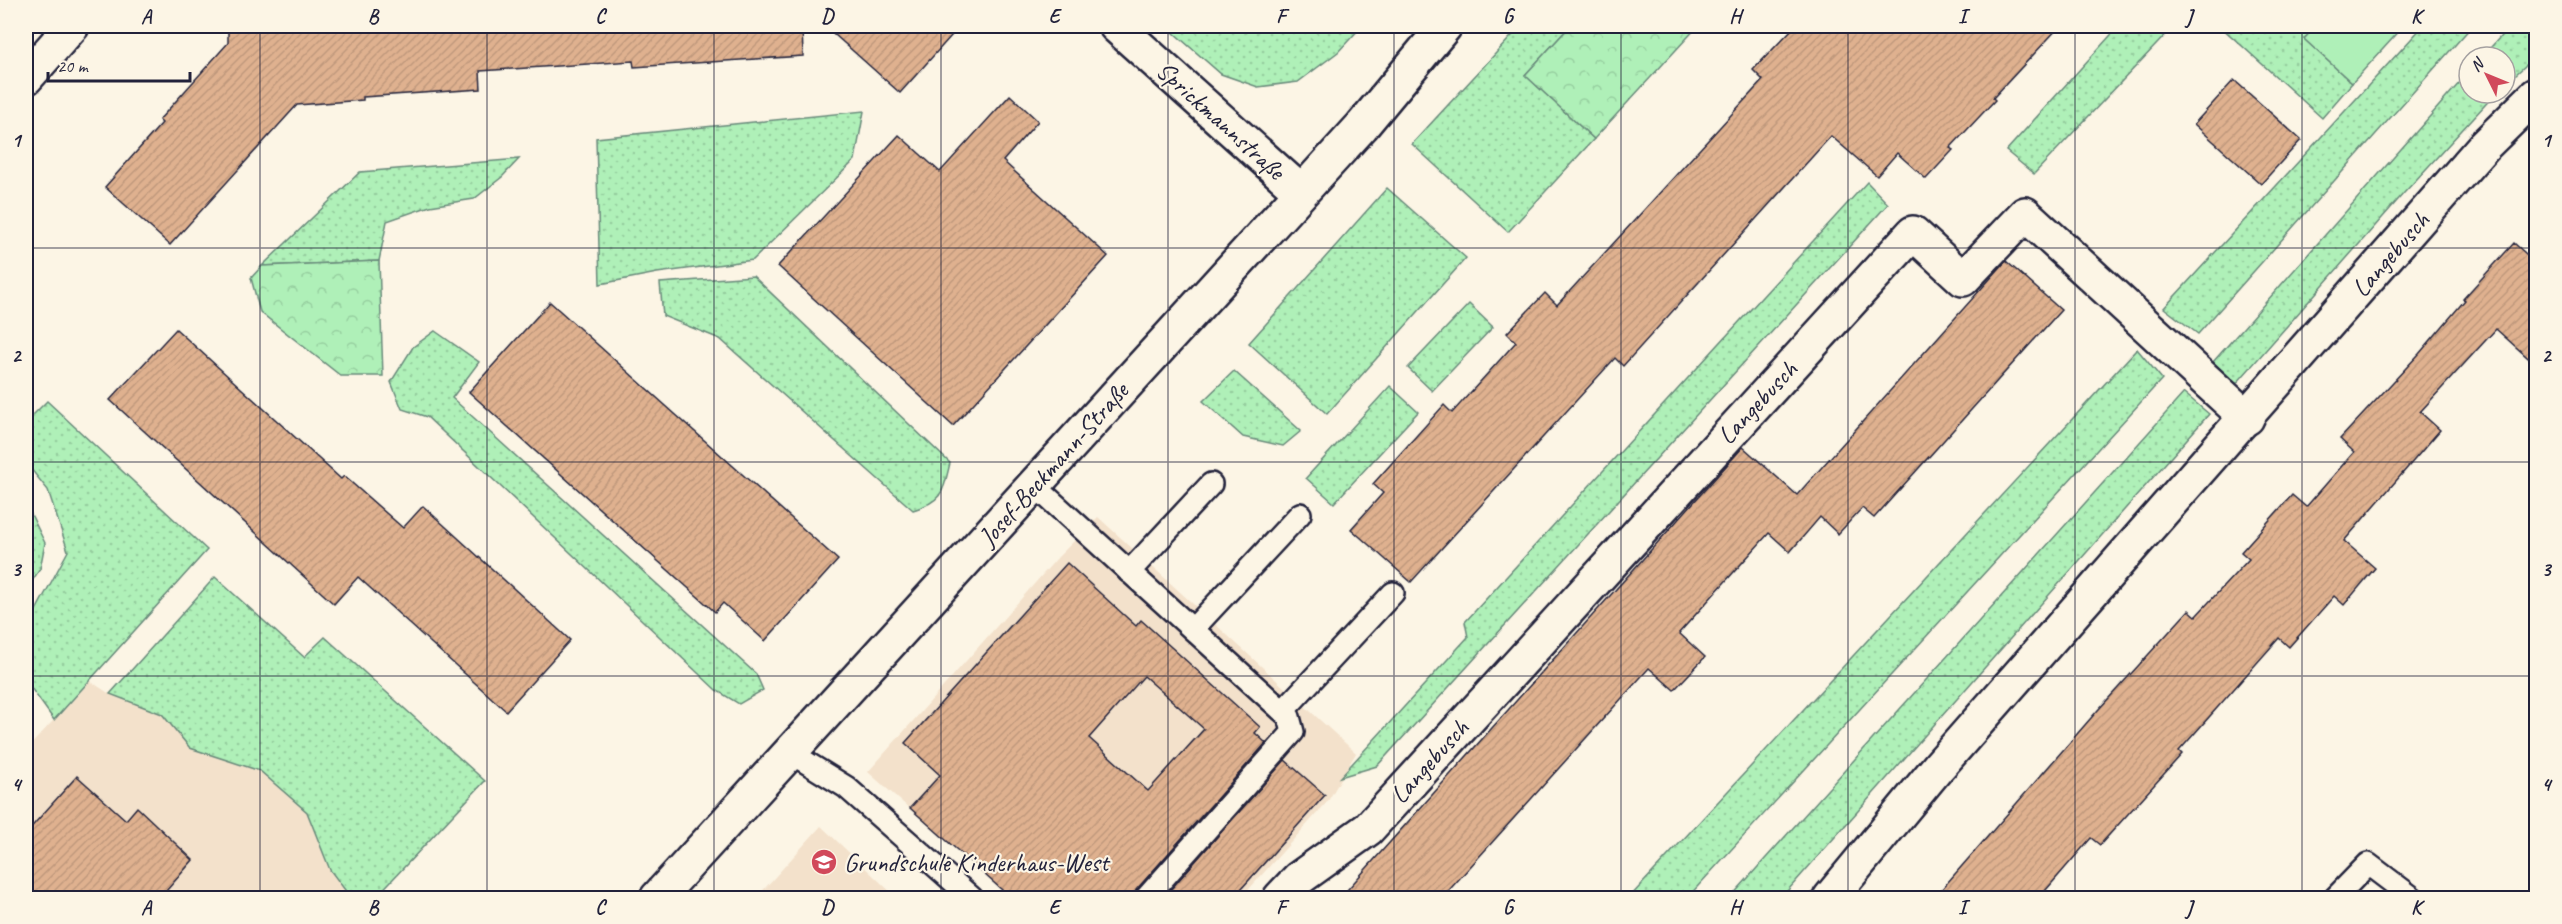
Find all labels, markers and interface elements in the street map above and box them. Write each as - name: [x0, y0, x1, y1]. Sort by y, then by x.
- text: A: [141, 4, 153, 29]
- text: B: [368, 4, 380, 29]
- text: C: [595, 4, 607, 29]
- text: D: [821, 4, 835, 29]
- text: E: [1049, 4, 1063, 29]
- text: F: [1276, 4, 1290, 29]
- text: G: [1503, 4, 1516, 29]
- text: H: [1729, 4, 1744, 29]
- text: I: [1958, 4, 1971, 29]
- text: J: [2184, 4, 2196, 29]
- text: K: [2411, 4, 2425, 29]
- scale bar: [48, 45, 190, 83]
- north arrow: [2457, 45, 2517, 105]
- text: N: [2466, 53, 2490, 76]
- street label: Sprickmannstraße: [1149, 54, 1294, 189]
- text: 20 m: [57, 55, 90, 77]
- text: 1: [12, 128, 23, 153]
- text: 1: [2542, 128, 2553, 153]
- street label: Langebusch: [2344, 204, 2437, 304]
- text: 2: [12, 343, 23, 368]
- text: 2: [2542, 343, 2553, 368]
- street label: Langebusch: [1710, 353, 1805, 451]
- street label: Josef-Beckmann-Straße: [970, 374, 1137, 555]
- text: 3: [12, 557, 23, 582]
- text: 3: [2542, 557, 2553, 582]
- street label: Langebusch: [1383, 711, 1477, 810]
- text: 4: [12, 772, 24, 797]
- text: 4: [2542, 772, 2554, 797]
- place label: Grundschule Kinderhaus-West: [844, 846, 1111, 879]
- school or university icon: Grundschule Kinderhaus-West: [809, 847, 839, 877]
- text: A: [141, 895, 153, 920]
- text: B: [368, 895, 380, 920]
- text: C: [595, 895, 607, 920]
- text: D: [821, 895, 835, 920]
- text: E: [1049, 895, 1063, 920]
- text: F: [1276, 895, 1290, 920]
- text: G: [1503, 895, 1516, 920]
- text: H: [1729, 895, 1744, 920]
- text: I: [1958, 895, 1971, 920]
- text: J: [2184, 895, 2196, 920]
- text: K: [2411, 895, 2425, 920]

